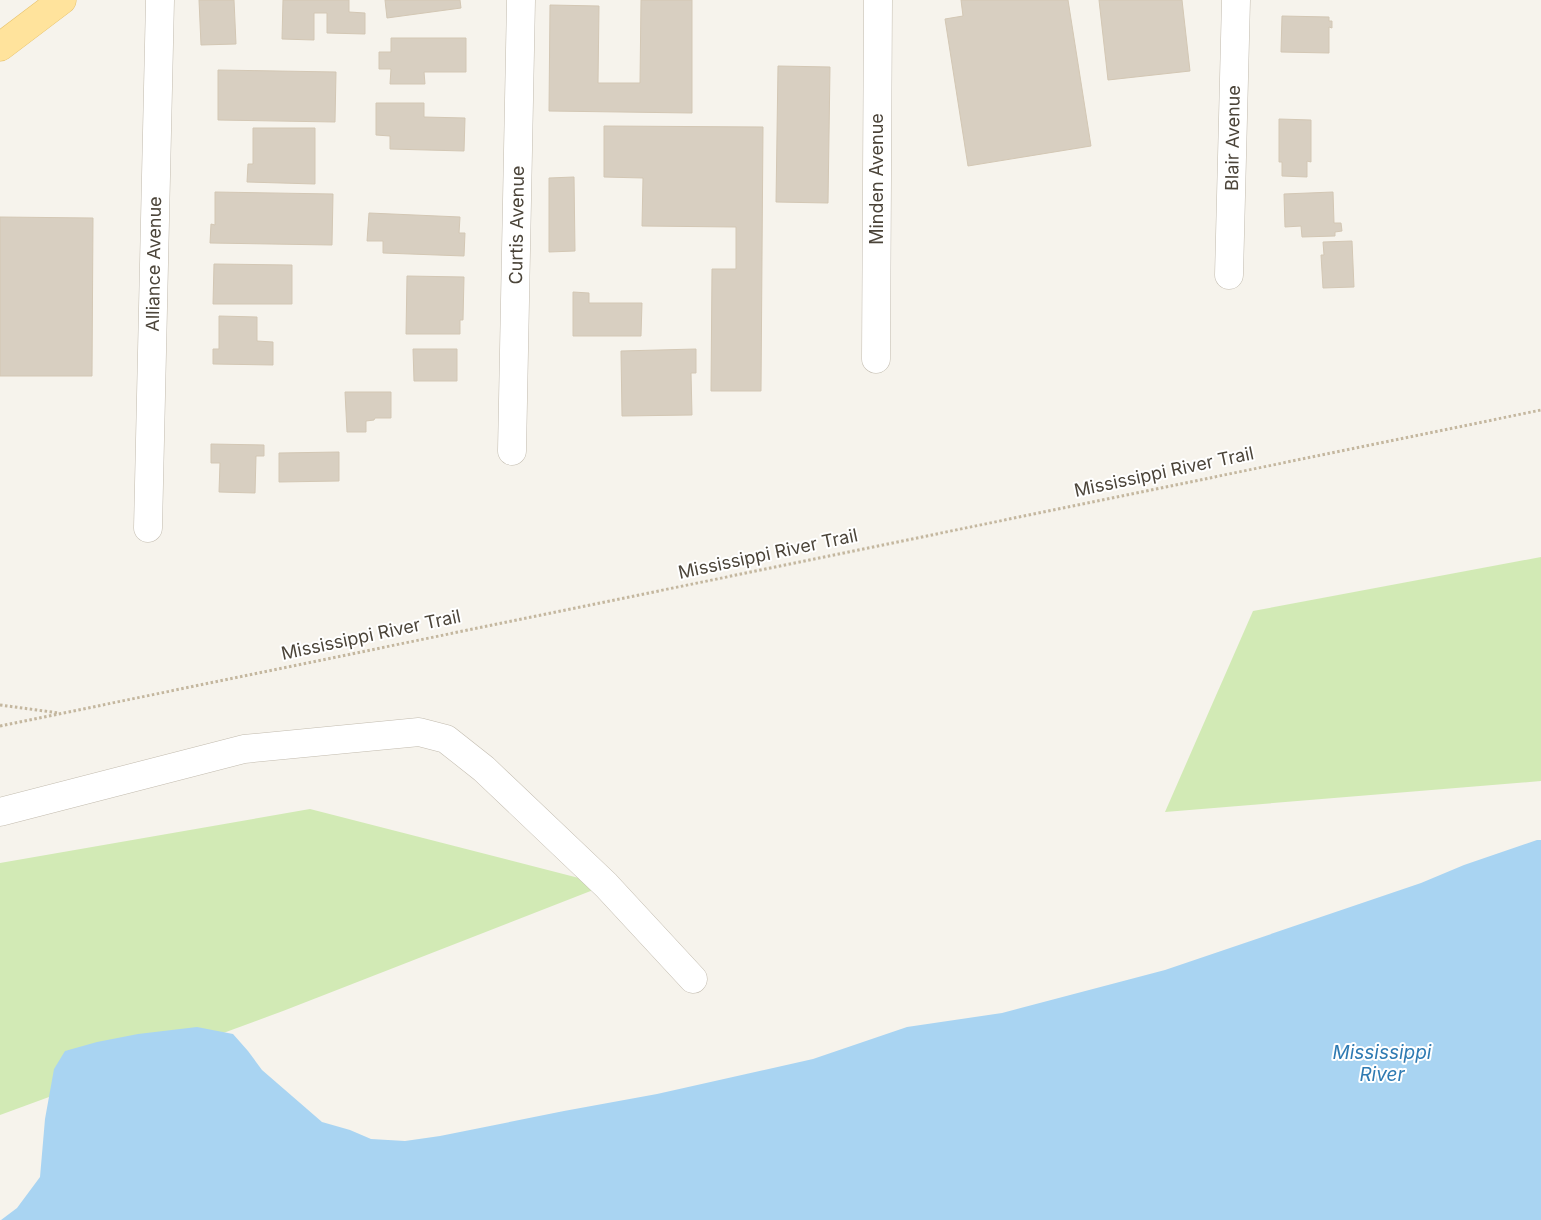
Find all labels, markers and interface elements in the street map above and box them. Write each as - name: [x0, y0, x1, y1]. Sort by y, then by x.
- street label: Blair Avenue: [1221, 85, 1244, 191]
- street label: Minden Avenue: [866, 113, 887, 245]
- street label: Curtis Avenue: [505, 165, 528, 285]
- street label: Alliance Avenue: [142, 196, 165, 332]
- street label: Mississippi River Trail: [1072, 442, 1256, 501]
- street label: Mississippi River Trail: [676, 524, 860, 583]
- street label: Mississippi River Trail: [279, 605, 463, 664]
- water label: Mississippi River: [1333, 1041, 1432, 1086]

